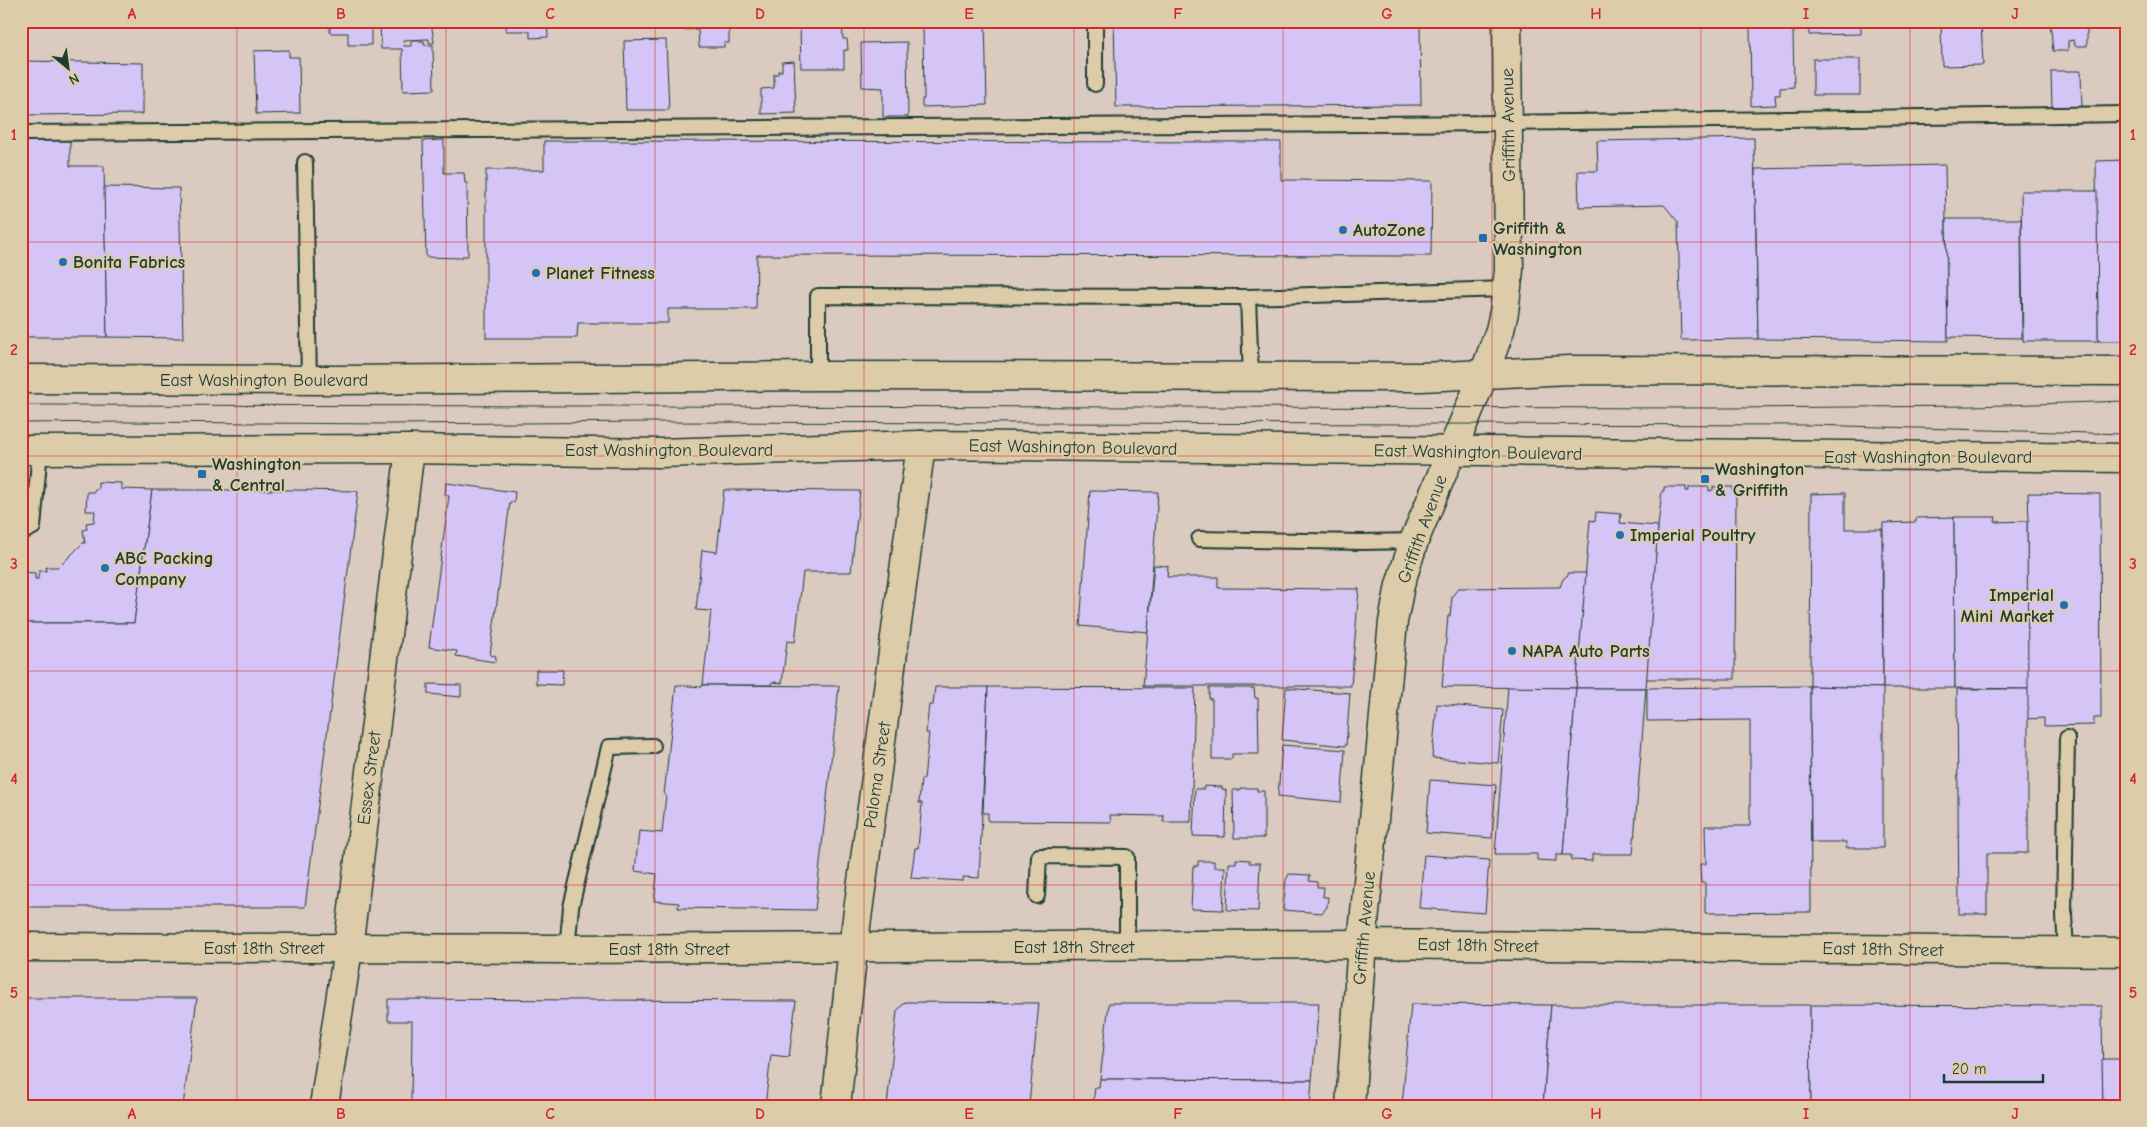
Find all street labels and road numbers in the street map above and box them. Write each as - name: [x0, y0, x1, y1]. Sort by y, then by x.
- street label: Griffith Avenue: [1497, 68, 1520, 182]
- street label: East Washington Boulevard: [160, 370, 368, 391]
- street label: East Washington Boulevard: [968, 435, 1178, 460]
- street label: East Washington Boulevard: [565, 440, 773, 461]
- street label: East Washington Boulevard: [1373, 440, 1583, 465]
- street label: East Washington Boulevard: [1824, 447, 2032, 468]
- street label: Griffith Avenue: [1393, 472, 1452, 586]
- street label: Paloma Street: [860, 720, 895, 830]
- street label: Essex Street: [353, 729, 386, 826]
- street label: Griffith Avenue: [1349, 870, 1380, 986]
- street label: East 18th Street: [1417, 934, 1540, 957]
- street label: East 18th Street: [1013, 937, 1135, 958]
- street label: East 18th Street: [203, 938, 325, 959]
- street label: East 18th Street: [1822, 938, 1945, 961]
- street label: East 18th Street: [608, 939, 730, 960]

